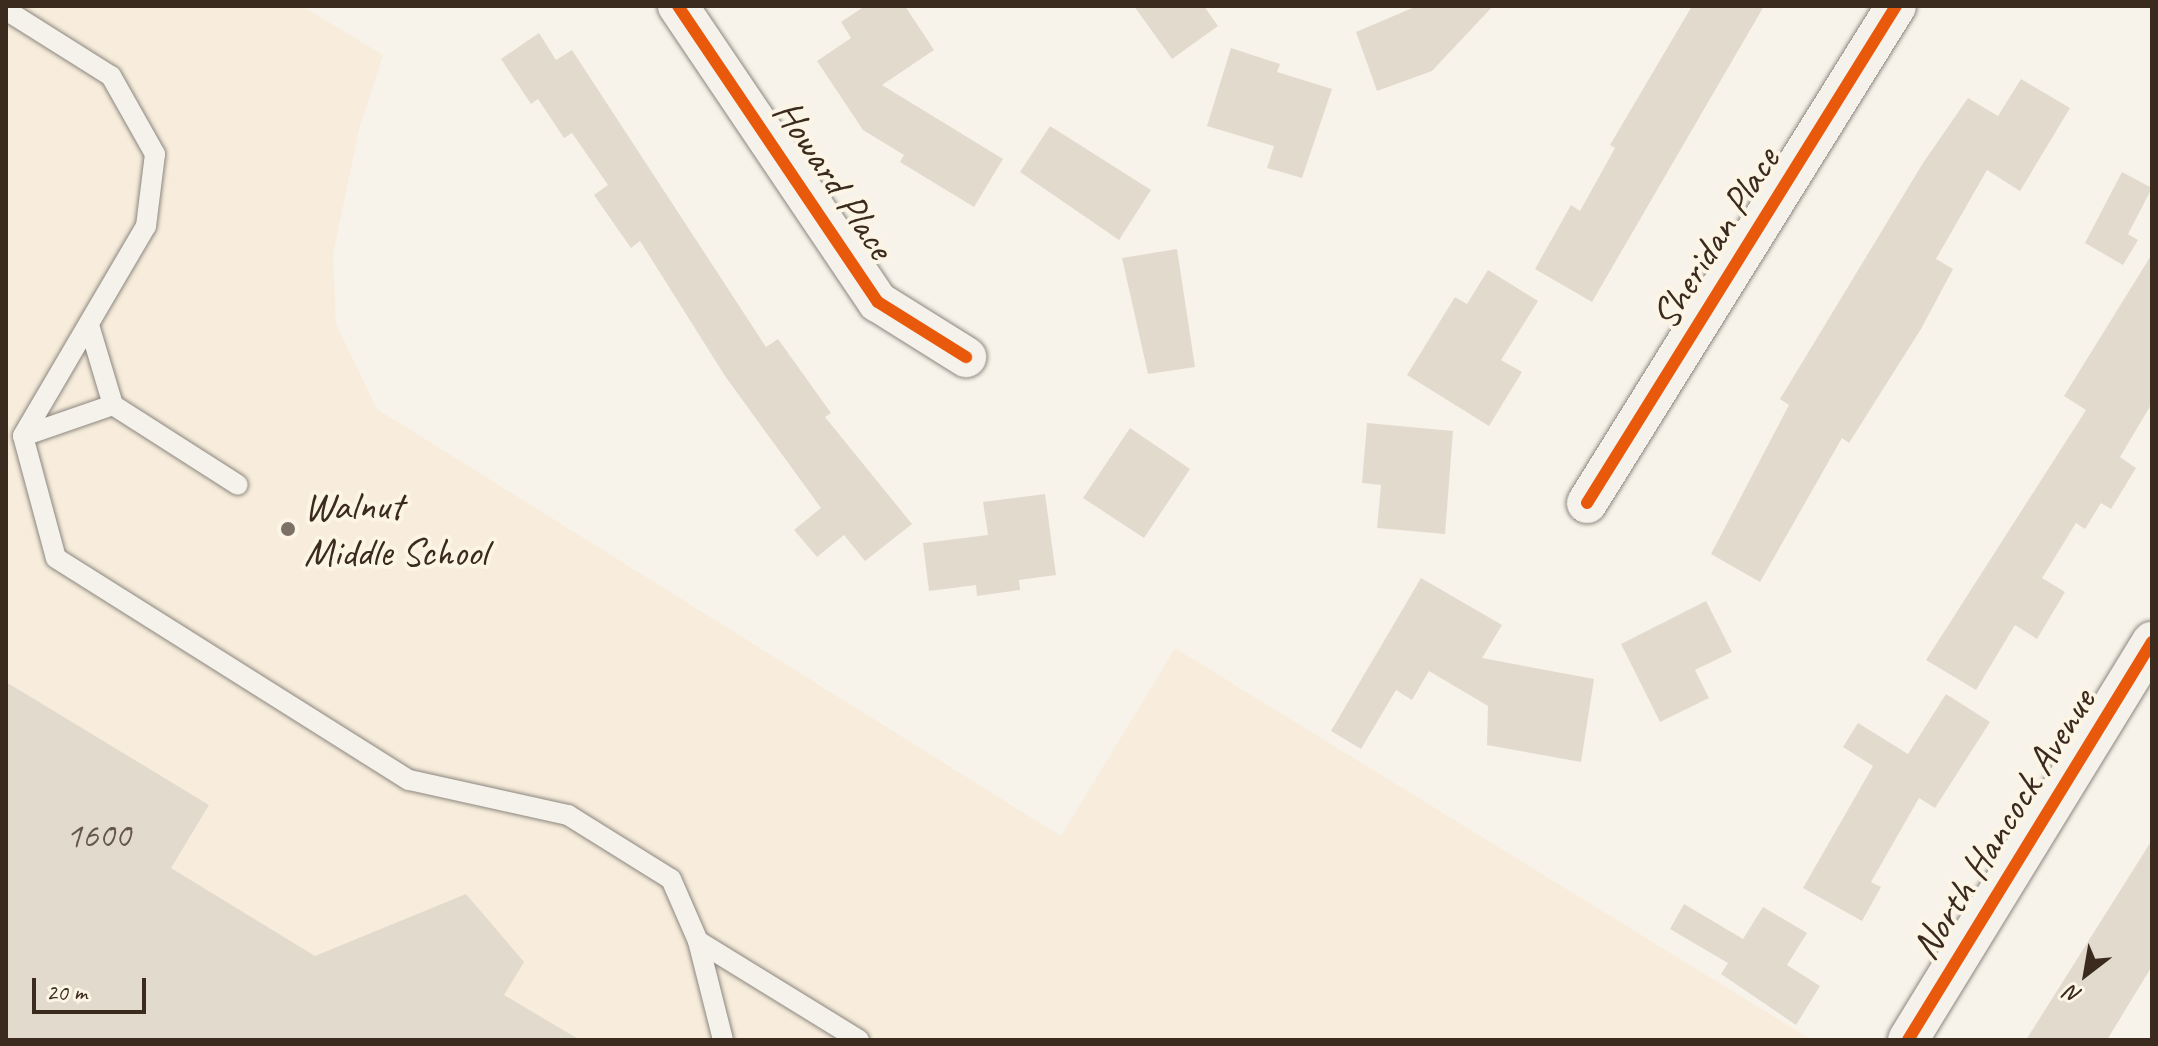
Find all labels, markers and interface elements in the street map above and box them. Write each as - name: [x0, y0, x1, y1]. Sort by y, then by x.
- street label: Howard Place: [763, 90, 905, 268]
- street label: Sheridan Place: [1641, 139, 1789, 337]
- place label: Walnut Middle School: [304, 482, 488, 576]
- marker: Walnut Middle School: [279, 520, 297, 538]
- street label: North Hancock Avenue: [1900, 679, 2106, 969]
- house number: 1600: [66, 814, 130, 858]
- north arrow: [2046, 934, 2126, 1014]
- scale bar: [36, 962, 150, 1012]
- text: 20 m: [46, 977, 87, 1007]
- text: N: [2061, 979, 2087, 1010]

